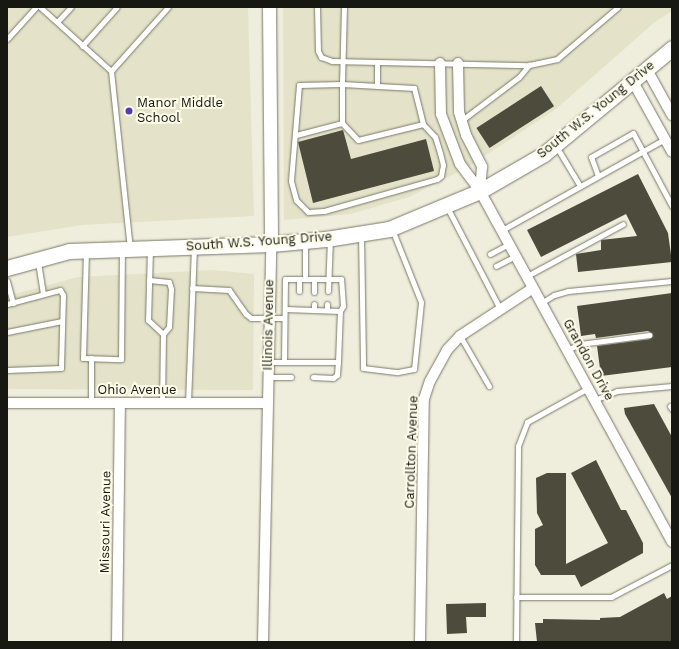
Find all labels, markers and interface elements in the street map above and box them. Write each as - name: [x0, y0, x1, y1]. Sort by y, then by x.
- street label: South W.S. Young Drive: [534, 58, 658, 162]
- place label: Manor Middle School: [137, 96, 223, 127]
- marker: Manor Middle School: [124, 106, 134, 116]
- street label: South W.S. Young Drive: [185, 229, 333, 255]
- street label: Illinois Avenue: [260, 279, 278, 371]
- street label: Grandon Drive: [559, 317, 617, 403]
- street label: Ohio Avenue: [97, 382, 177, 398]
- street label: Carrollton Avenue: [402, 395, 422, 509]
- street label: Missouri Avenue: [97, 470, 115, 574]

